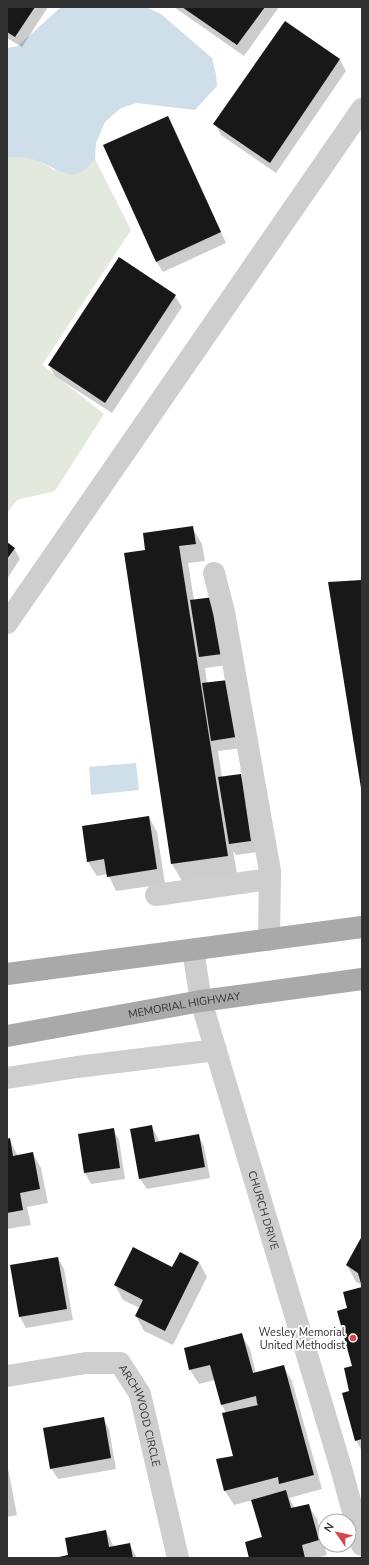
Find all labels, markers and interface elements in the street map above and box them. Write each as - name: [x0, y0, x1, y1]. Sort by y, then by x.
- street label: MEMORIAL HIGHWAY: [127, 988, 242, 1022]
- street label: CHURCH DRIVE: [245, 1169, 283, 1252]
- place label: Wesley Memorial United Methodist: [259, 1325, 346, 1353]
- marker: Wesley Memorial United Methodist: [348, 1333, 358, 1343]
- street label: ARCHWOOD CIRCLE: [115, 1361, 164, 1468]
- north arrow: [317, 1513, 357, 1553]
- text: N: [321, 1520, 338, 1535]

